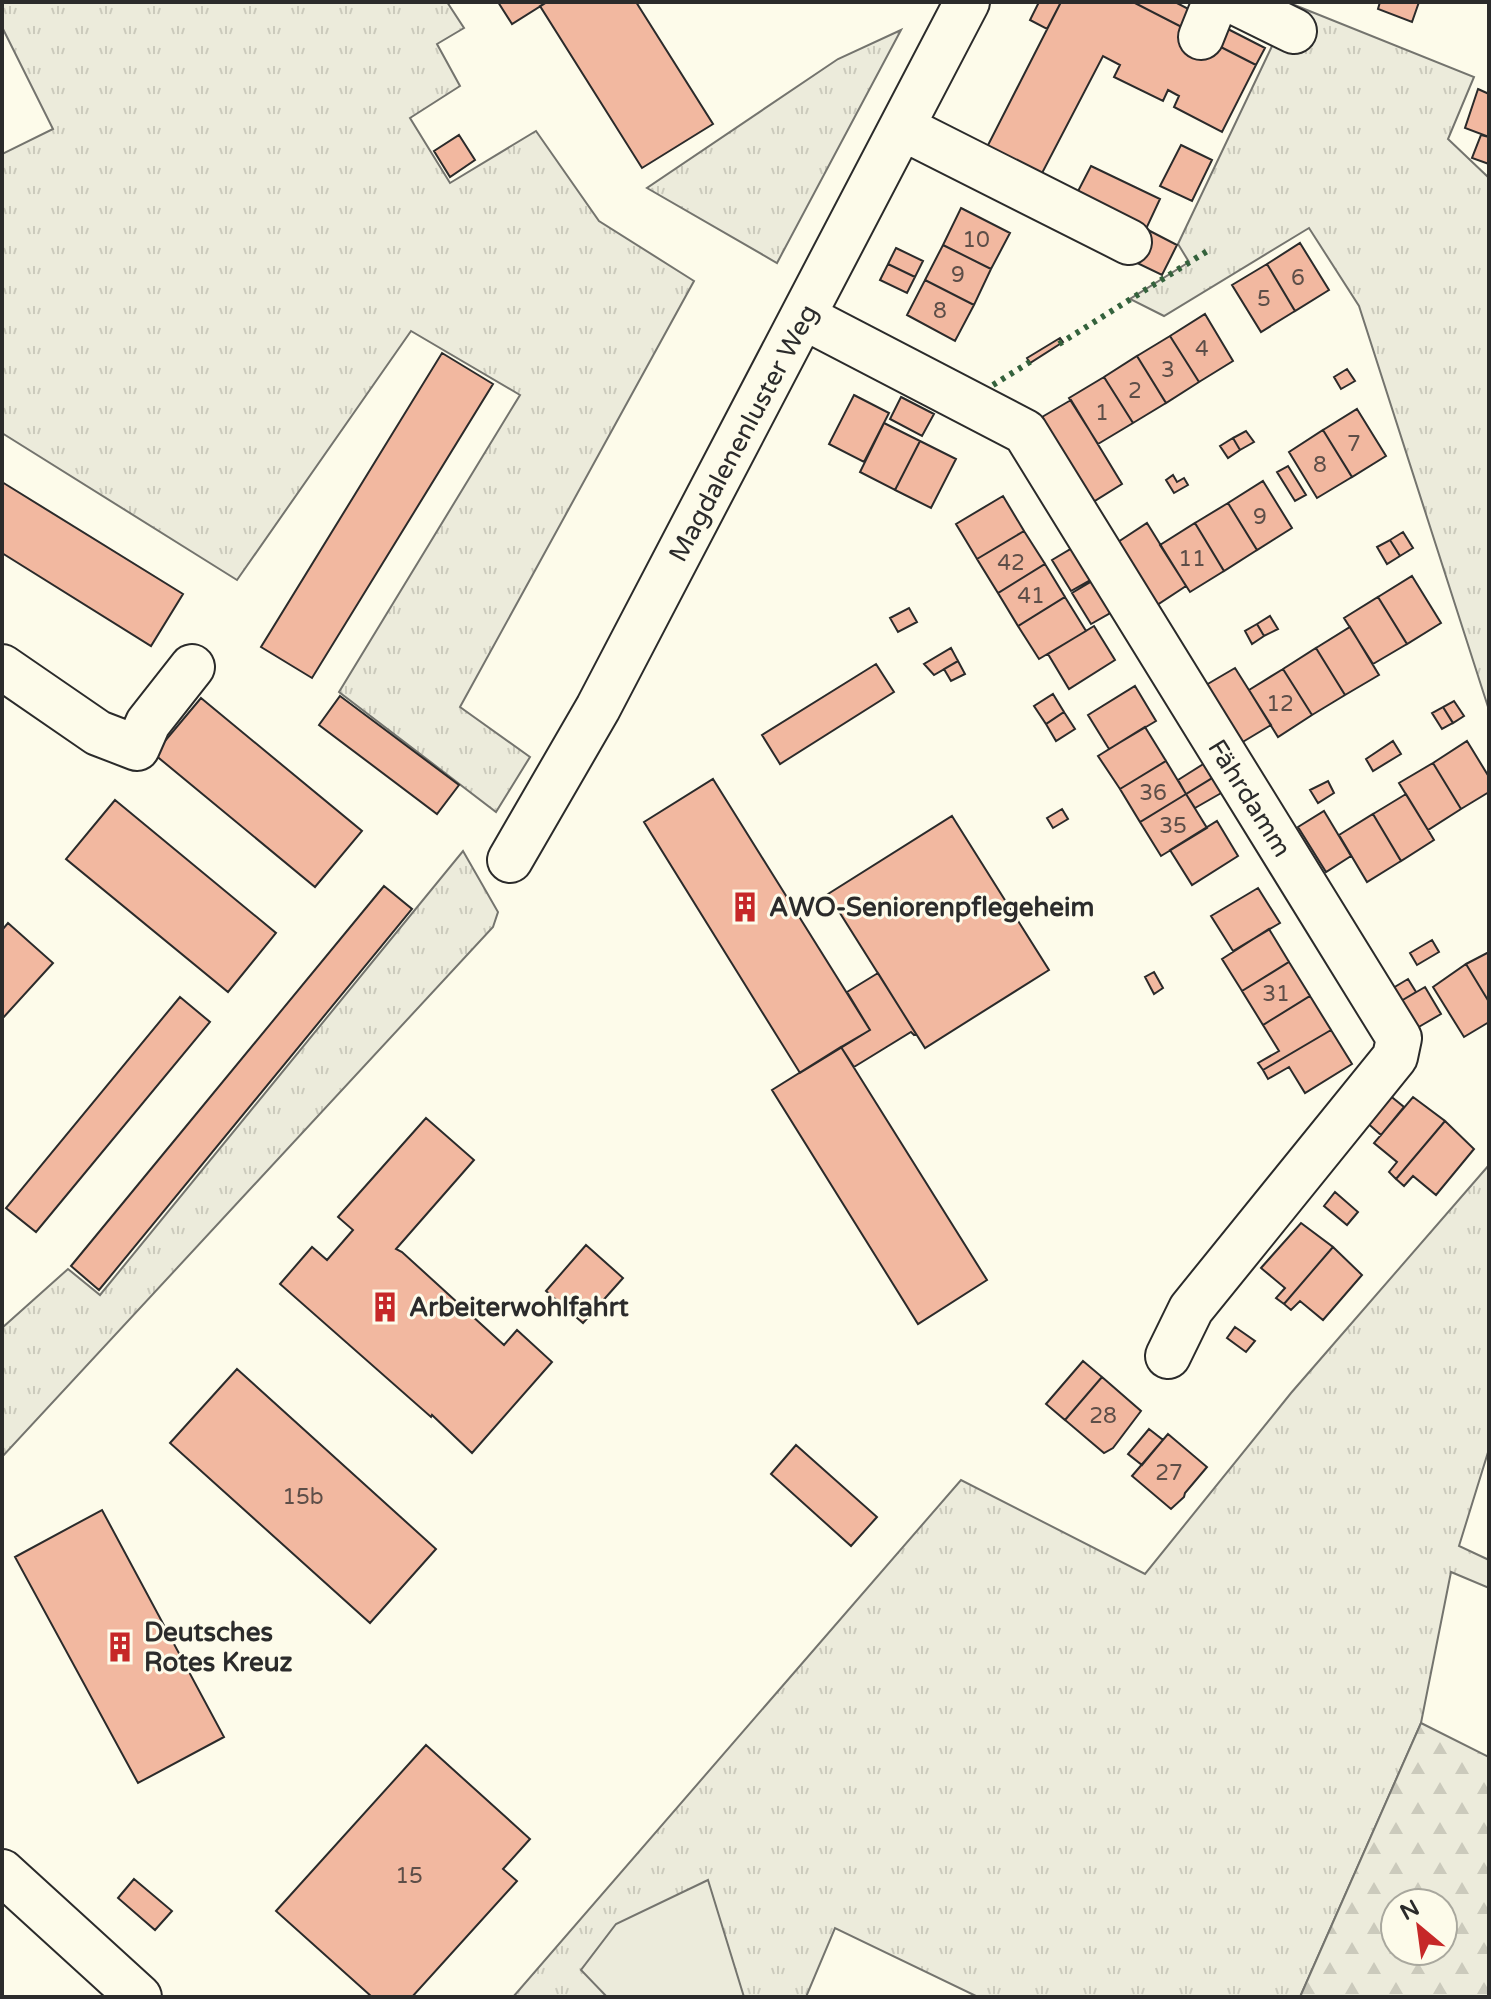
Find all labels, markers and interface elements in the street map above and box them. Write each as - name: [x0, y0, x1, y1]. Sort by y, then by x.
- house number: 10: [962, 227, 990, 253]
- house number: 9: [951, 262, 965, 288]
- house number: 6: [1291, 265, 1305, 291]
- house number: 5: [1257, 286, 1271, 312]
- house number: 8: [933, 298, 947, 324]
- street label: Magdalenenluster Weg: [662, 299, 824, 567]
- house number: 4: [1195, 336, 1209, 362]
- house number: 3: [1161, 357, 1175, 383]
- house number: 2: [1128, 378, 1142, 404]
- house number: 1: [1095, 400, 1109, 426]
- house number: 7: [1347, 431, 1361, 457]
- house number: 8: [1313, 452, 1327, 478]
- house number: 9: [1253, 504, 1267, 530]
- house number: 11: [1178, 546, 1206, 572]
- house number: 42: [997, 550, 1025, 576]
- house number: 41: [1017, 583, 1045, 609]
- house number: 12: [1266, 691, 1294, 717]
- street label: Fährdamm: [1201, 734, 1298, 863]
- house number: 36: [1139, 780, 1167, 806]
- house number: 35: [1159, 813, 1187, 839]
- building icon: AWO-Seniorenpflegeheim: [728, 890, 762, 924]
- place label: AWO-Seniorenpflegeheim: [769, 892, 1094, 923]
- house number: 31: [1262, 981, 1290, 1007]
- building icon: Arbeiterwohlfahrt: [368, 1290, 402, 1324]
- place label: Arbeiterwohlfahrt: [409, 1292, 629, 1323]
- house number: 28: [1089, 1403, 1117, 1429]
- house number: 27: [1155, 1460, 1183, 1486]
- house number: 15b: [282, 1484, 324, 1510]
- place label: Deutsches Rotes Kreuz: [144, 1617, 292, 1678]
- building icon: Deutsches Rotes Kreuz: [103, 1630, 137, 1664]
- house number: 15: [395, 1863, 423, 1889]
- north arrow: [1379, 1887, 1459, 1967]
- text: N: [1396, 1895, 1424, 1926]

